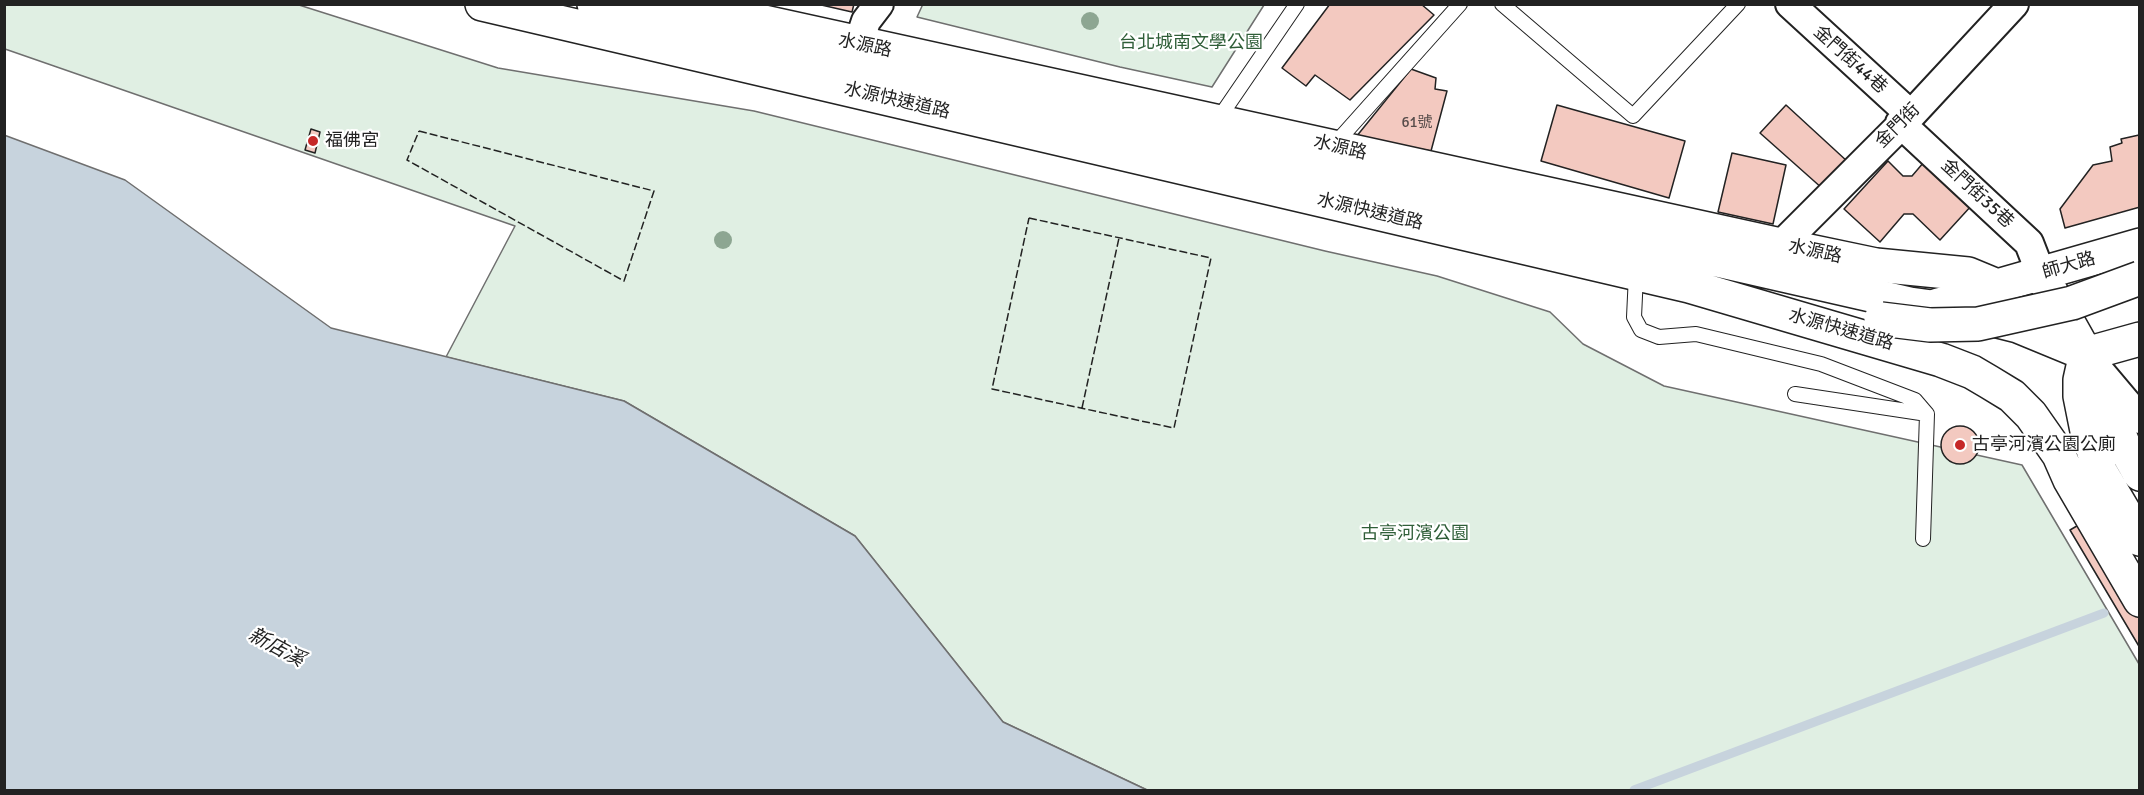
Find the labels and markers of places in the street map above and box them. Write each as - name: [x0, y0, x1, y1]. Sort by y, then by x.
- place label: 福佛宮: [325, 130, 379, 152]
- marker: 福佛宮: [306, 134, 320, 148]
- place label: 古亭河濱公園公廁: [1972, 434, 2116, 456]
- marker: 古亭河濱公園公廁: [1953, 438, 1967, 452]

